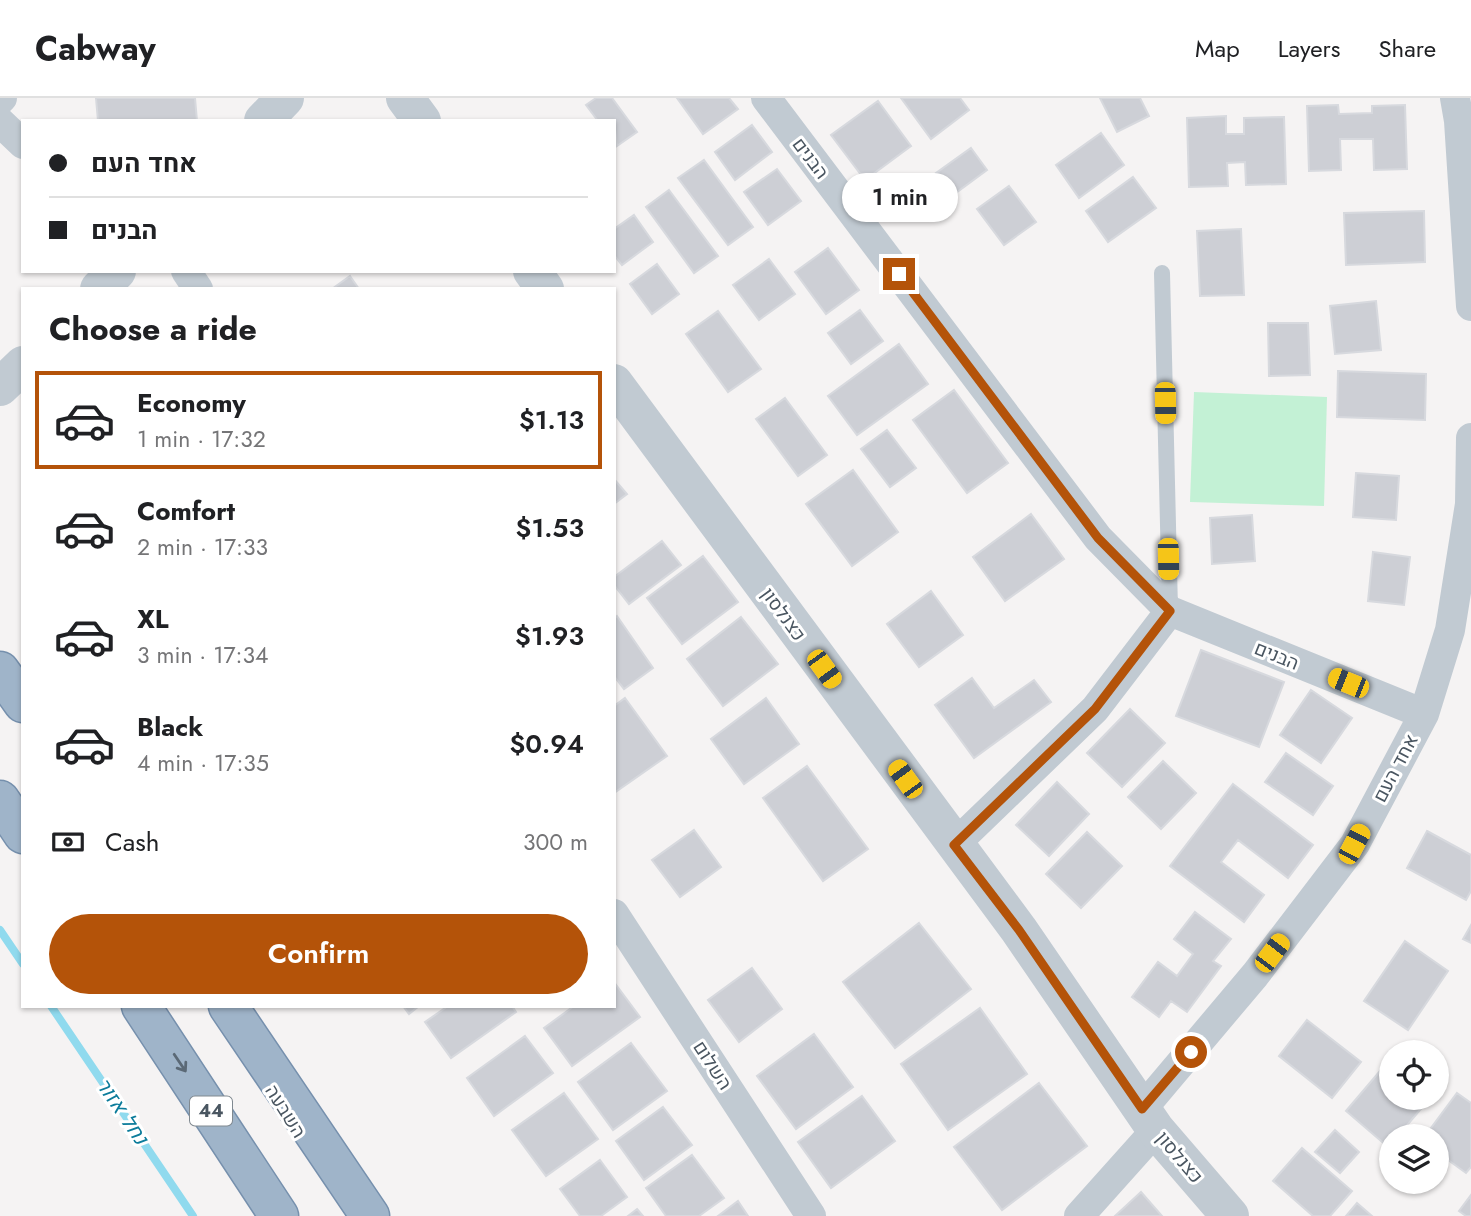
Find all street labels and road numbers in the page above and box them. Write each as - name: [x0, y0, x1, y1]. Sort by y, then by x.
- street label: הבנים: [786, 132, 835, 185]
- street label: כצנלסון: [755, 582, 812, 647]
- street label: הבנים: [1250, 634, 1303, 677]
- street label: אחד העם: [1366, 729, 1425, 807]
- street label: השלום: [687, 1035, 739, 1095]
- street label: השבעה: [259, 1079, 313, 1143]
- road number: 44: [190, 1096, 232, 1126]
- street label: כצנלסון: [1150, 1126, 1209, 1189]

